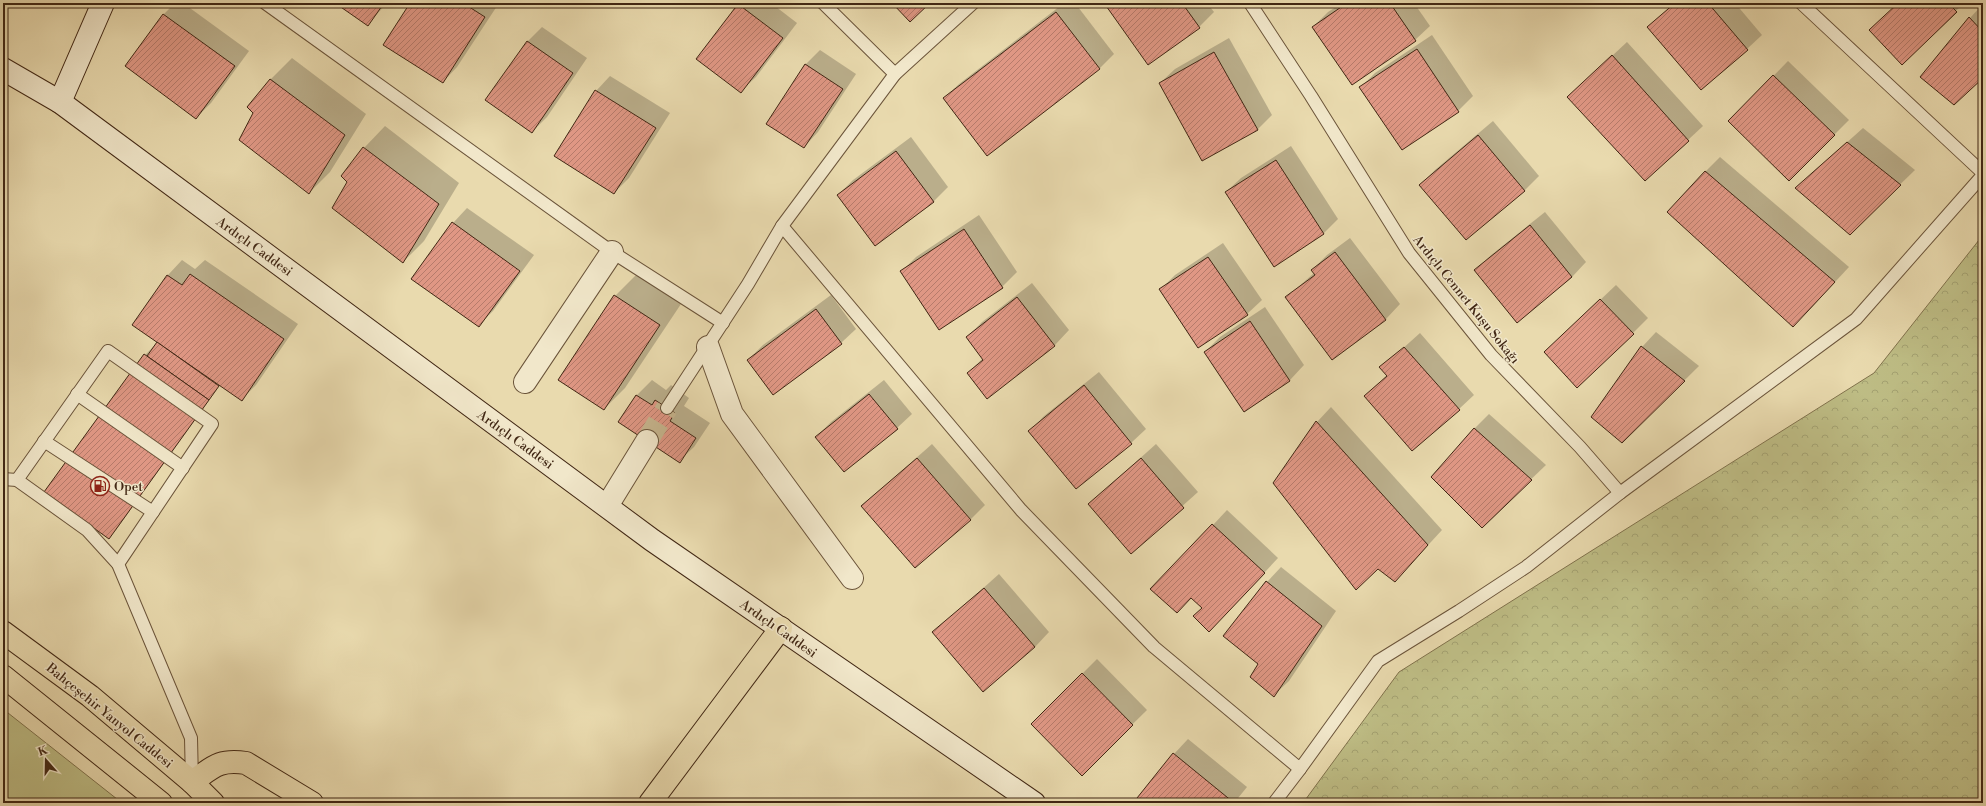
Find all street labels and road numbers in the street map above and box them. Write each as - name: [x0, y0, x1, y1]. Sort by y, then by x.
- street label: Ardıçlı Caddesi: [212, 213, 296, 280]
- street label: Ardıçlı Cennet Kuşu Sokağı: [1409, 231, 1523, 367]
- street label: Ardıçlı Caddesi: [473, 406, 557, 473]
- street label: Ardıçlı Caddesi: [736, 596, 820, 661]
- street label: Bahçeşehir Yanyol Caddesi: [42, 659, 176, 772]

